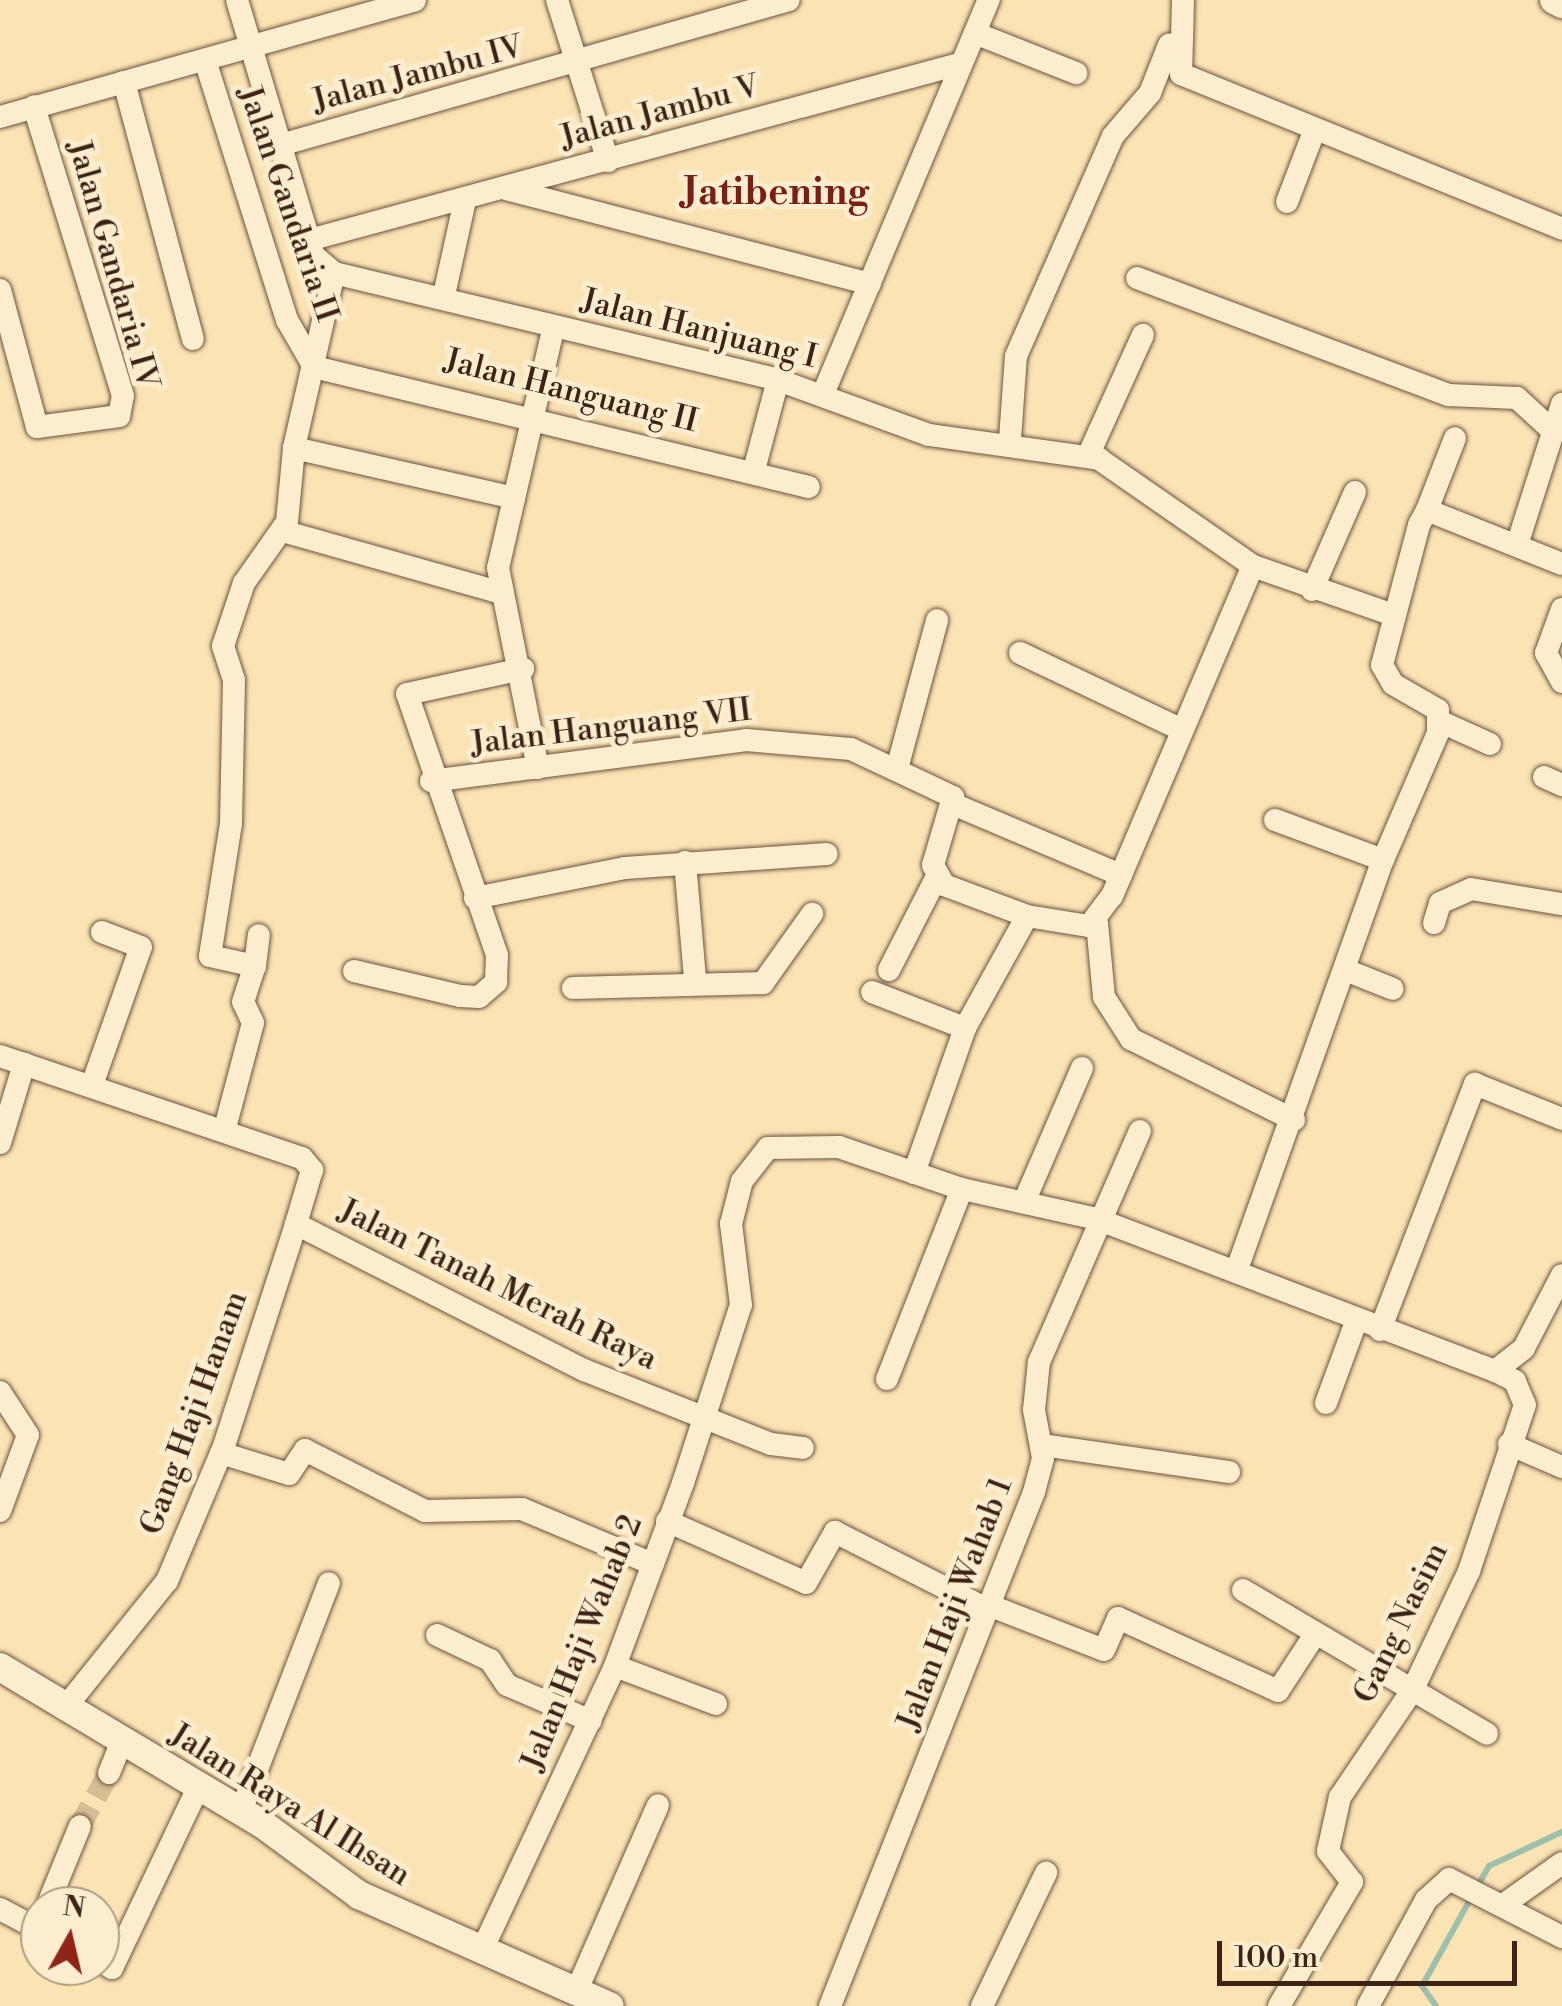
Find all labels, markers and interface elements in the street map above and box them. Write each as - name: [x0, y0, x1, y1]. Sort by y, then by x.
- street label: Jalan Jambu IV: [308, 27, 528, 121]
- street label: Jalan Jambu V: [556, 67, 764, 157]
- street label: Jalan Gandaria II: [230, 81, 346, 327]
- street label: Jalan Gandaria IV: [59, 136, 167, 394]
- district label: Jatibening: [683, 170, 869, 216]
- street label: Jalan Hanjuang I: [577, 281, 821, 377]
- street label: Jalan Hanguang II: [440, 341, 702, 441]
- street label: Jalan Hanguang VII: [469, 691, 753, 763]
- street label: Jalan Tanah Merah Raya: [333, 1191, 663, 1379]
- street label: Gang Haji Hanam: [132, 1286, 256, 1540]
- street label: Jalan Haji Wahab 1: [889, 1472, 1021, 1736]
- street label: Jalan Haji Wahab 2: [513, 1510, 651, 1776]
- street label: Gang Nasim: [1346, 1536, 1456, 1710]
- street label: Jalan Raya Al Ihsan: [163, 1715, 417, 1895]
- north arrow: [20, 1886, 120, 1986]
- text: N: [61, 1889, 87, 1927]
- scale bar: [1222, 1921, 1522, 1983]
- text: 100 m: [1234, 1939, 1318, 1977]

